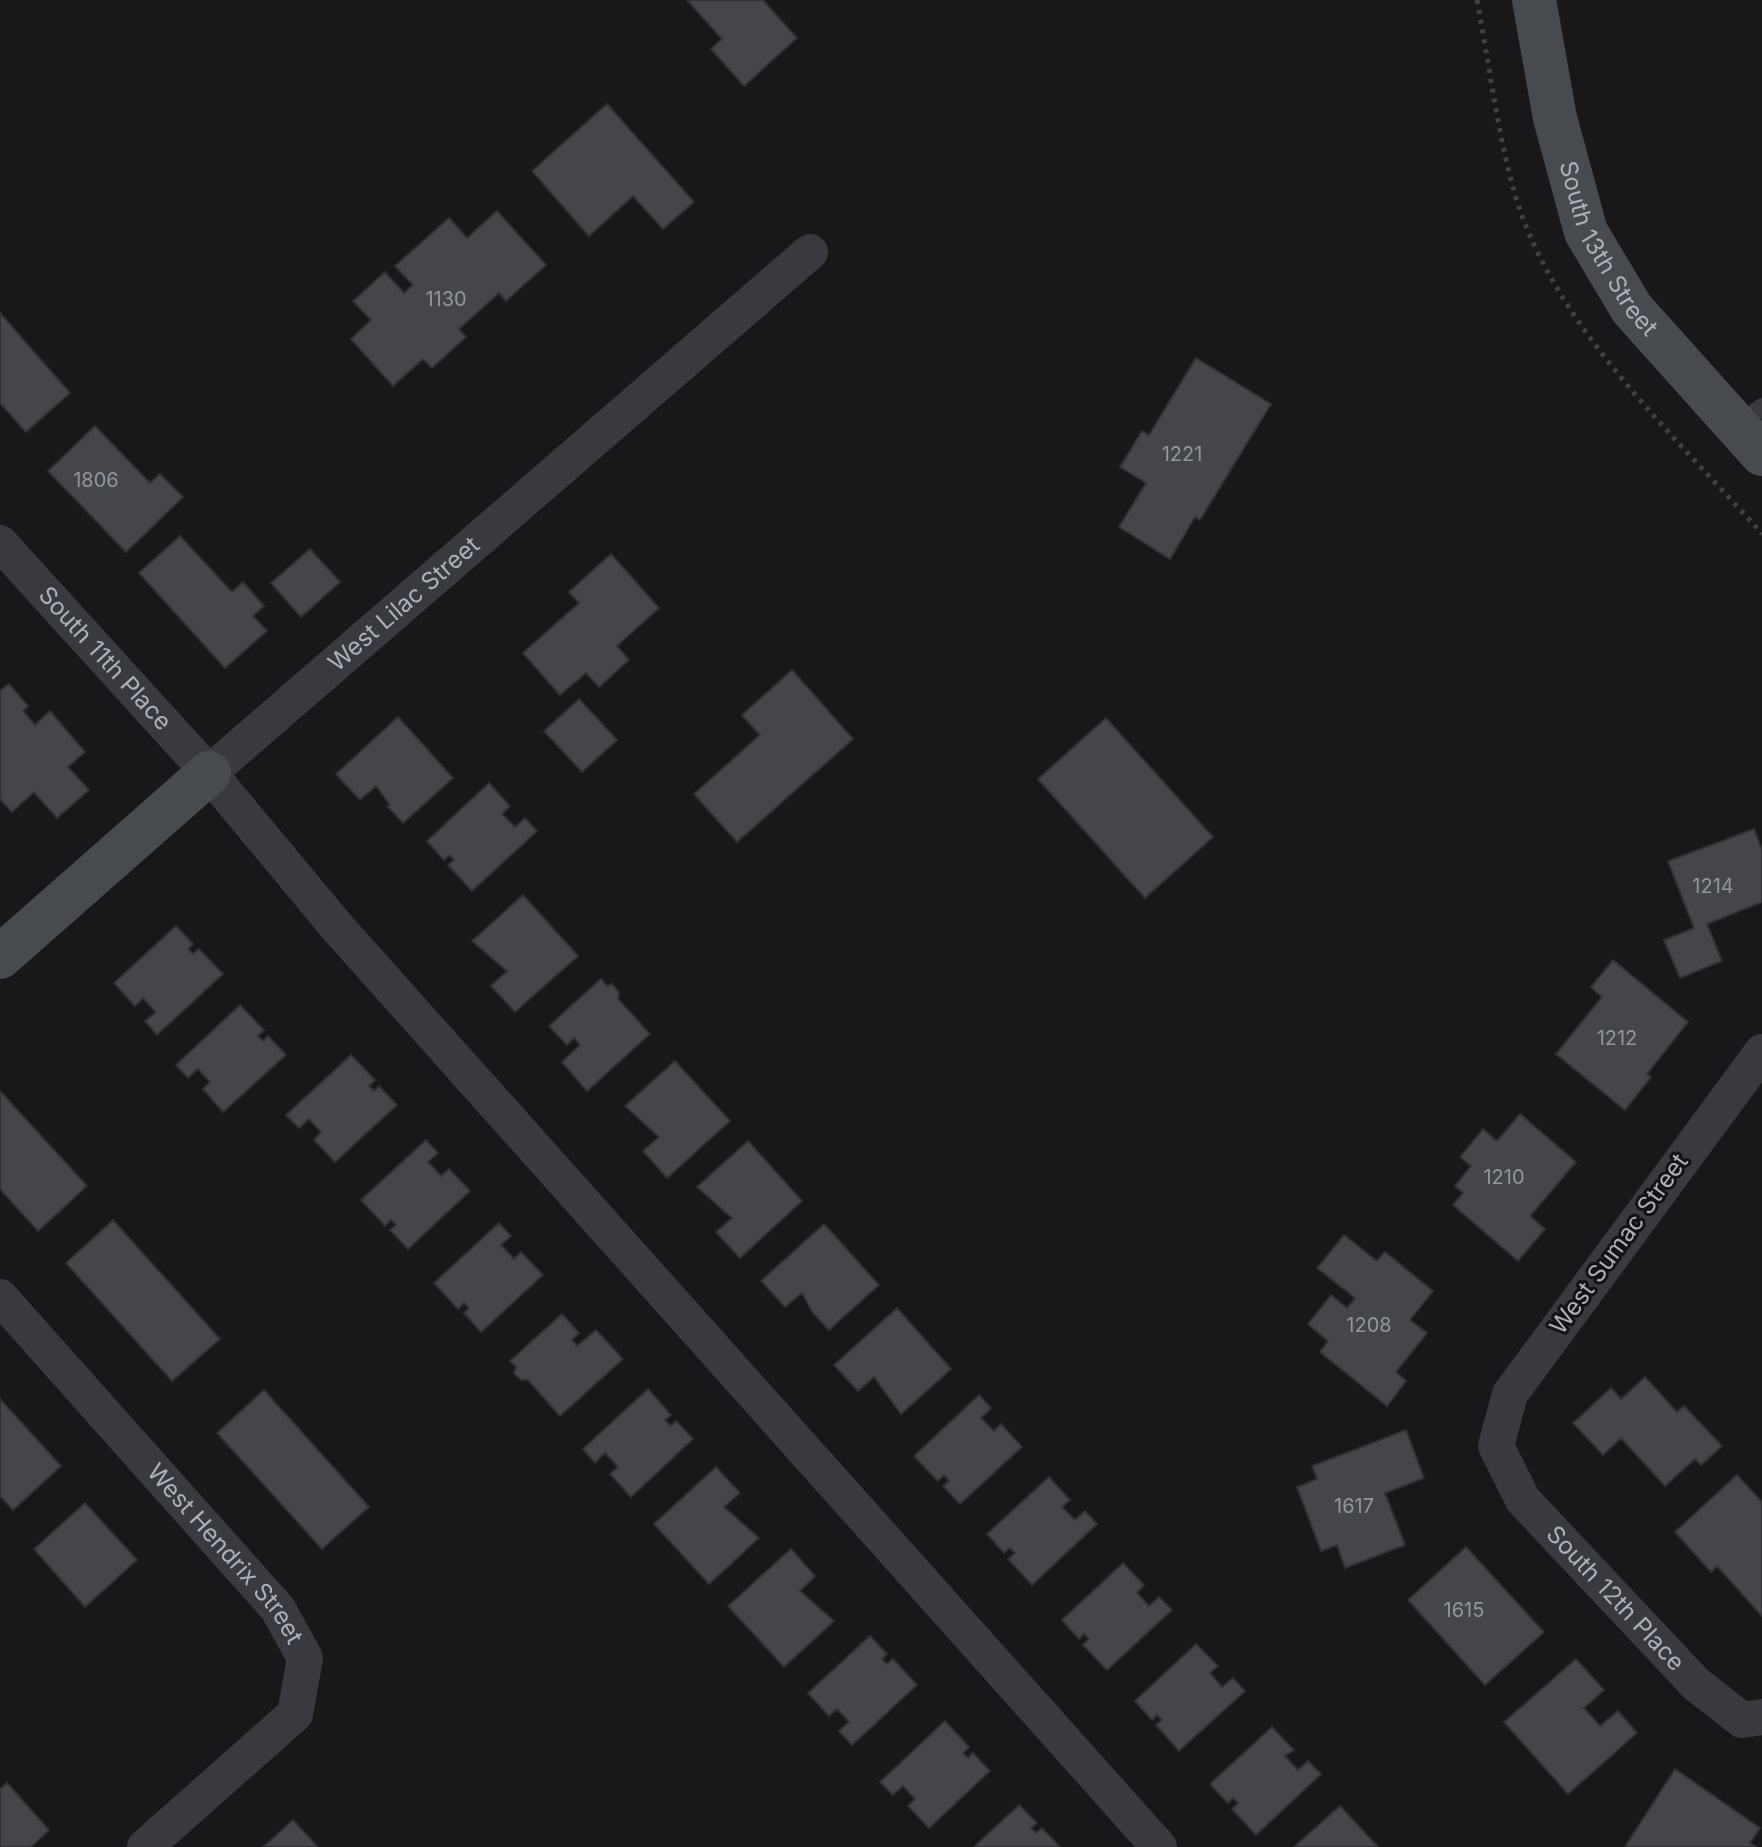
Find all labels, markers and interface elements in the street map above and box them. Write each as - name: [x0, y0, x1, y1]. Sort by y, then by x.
- street label: South 13th Street: [1553, 158, 1664, 342]
- house number: 1130: [425, 287, 467, 311]
- house number: 1221: [1162, 442, 1202, 466]
- house number: 1806: [73, 468, 119, 492]
- street label: West Lilac Street: [322, 530, 485, 677]
- street label: South 11th Place: [33, 580, 178, 736]
- house number: 1214: [1692, 874, 1734, 898]
- house number: 1212: [1597, 1026, 1637, 1050]
- street label: West Sumac Street: [1543, 1148, 1694, 1340]
- house number: 1210: [1483, 1165, 1525, 1189]
- house number: 1208: [1346, 1313, 1392, 1337]
- street label: West Hendrix Street: [141, 1458, 309, 1649]
- house number: 1617: [1334, 1494, 1374, 1518]
- street label: South 12th Place: [1541, 1519, 1691, 1677]
- house number: 1615: [1444, 1598, 1484, 1622]

